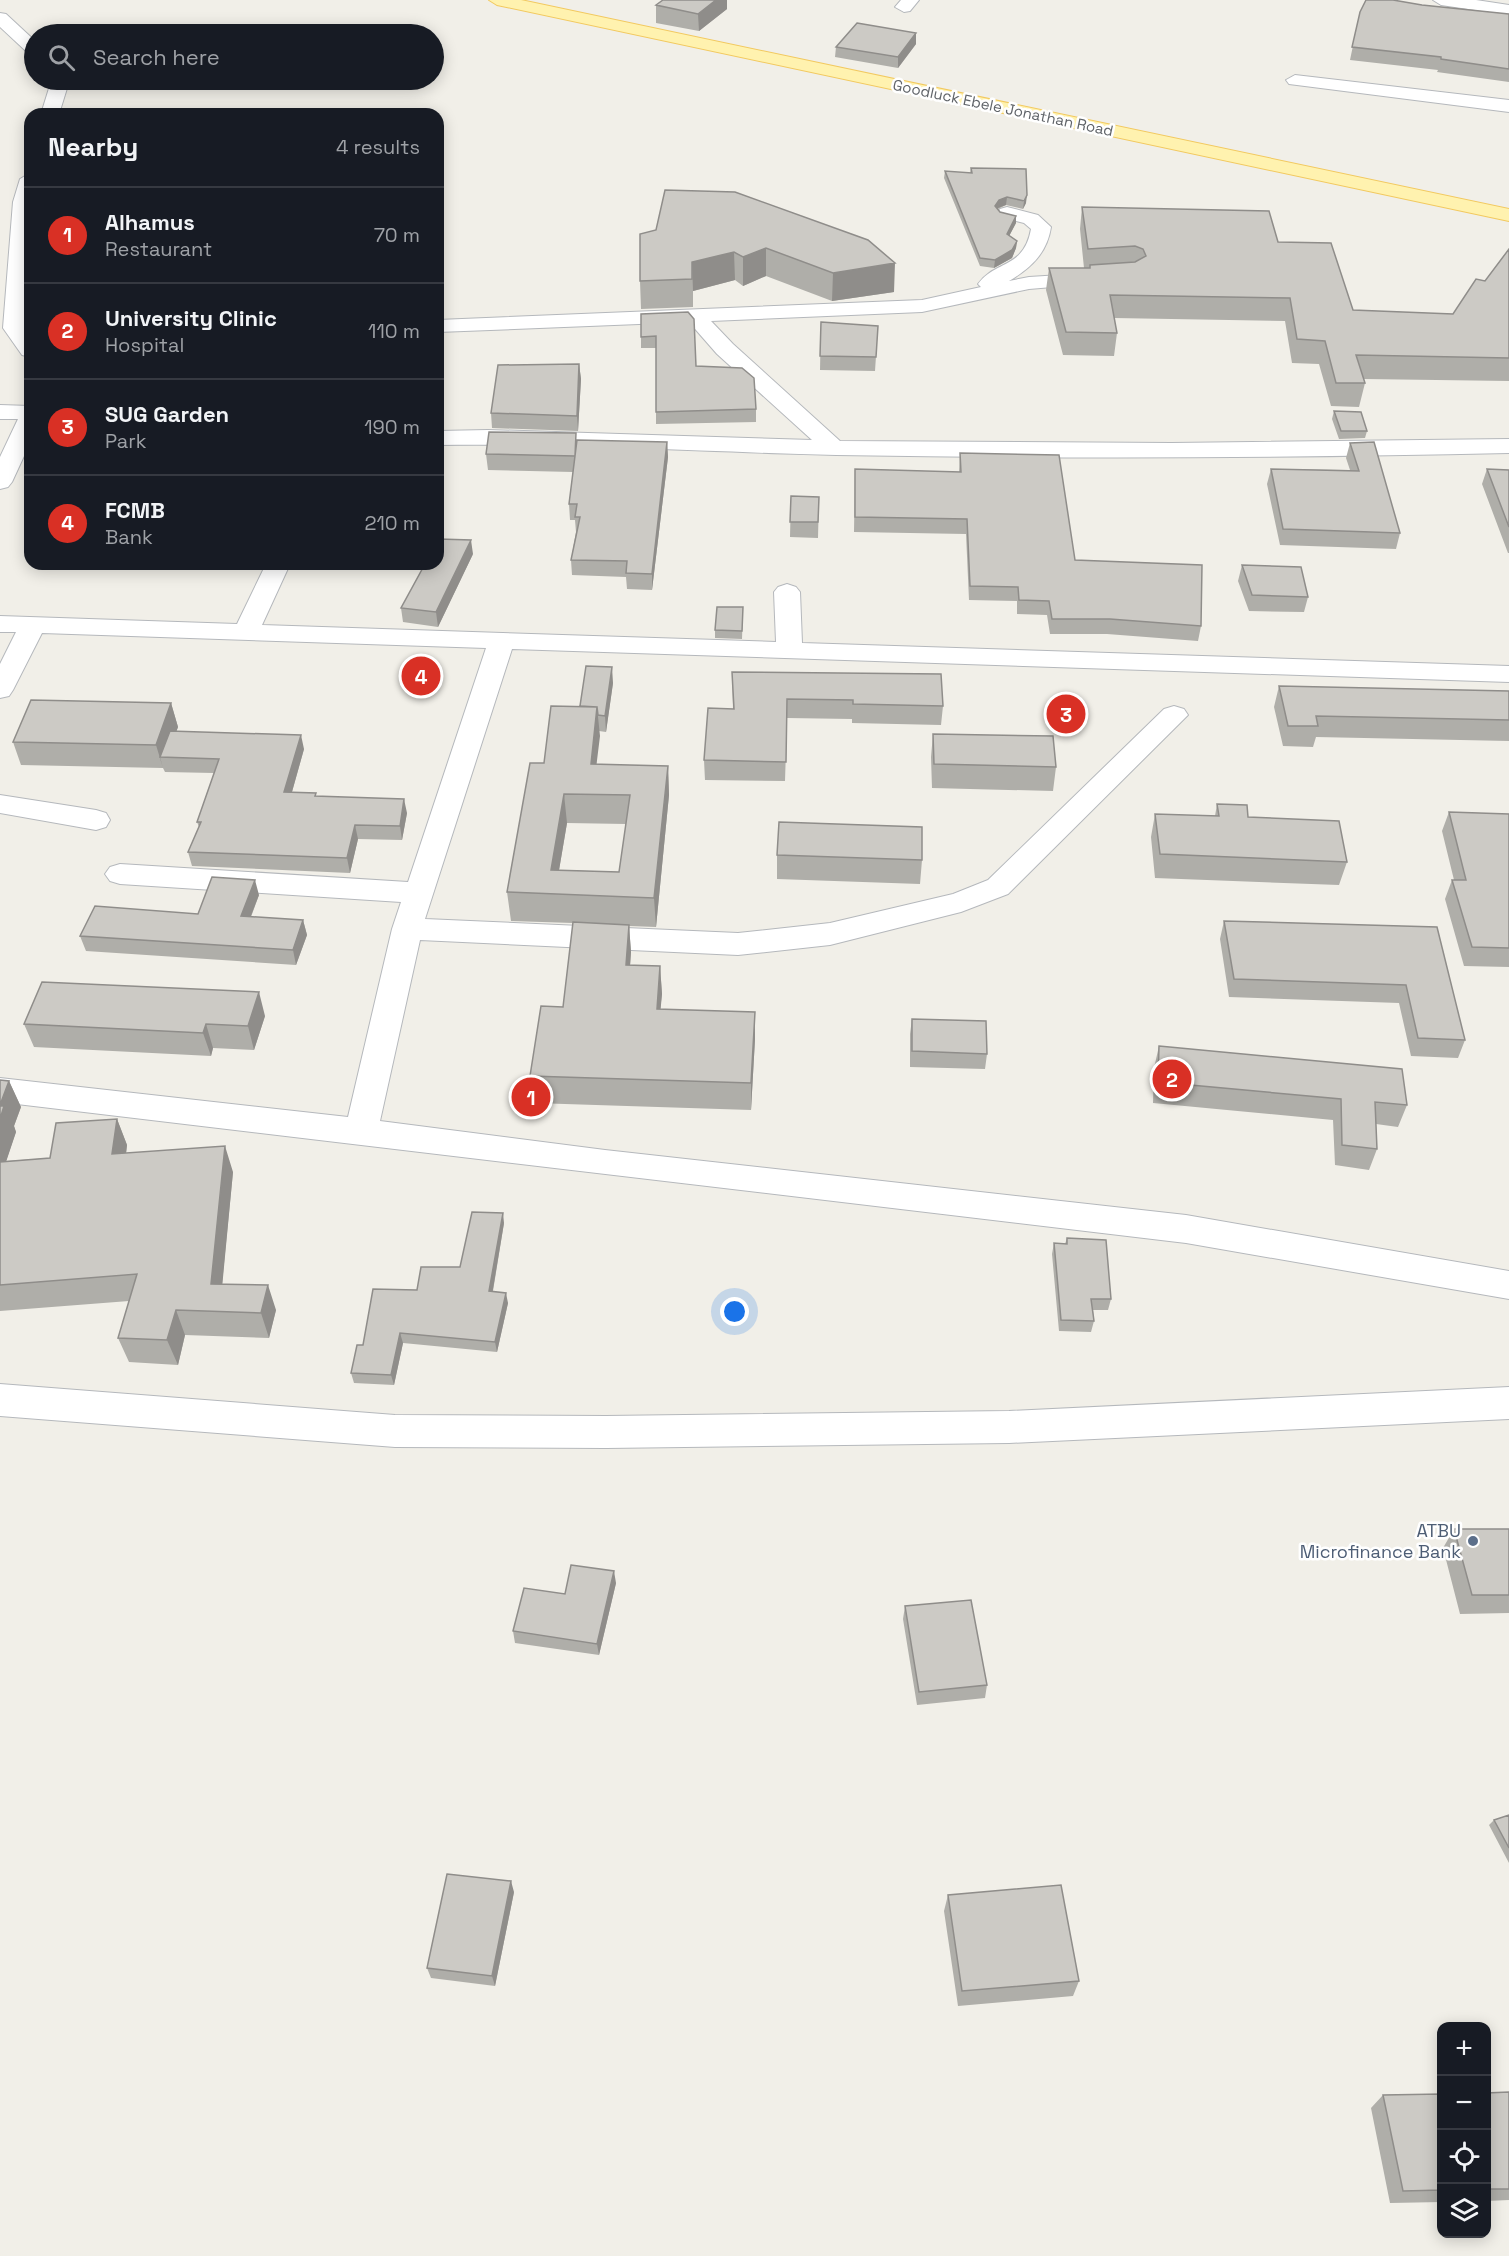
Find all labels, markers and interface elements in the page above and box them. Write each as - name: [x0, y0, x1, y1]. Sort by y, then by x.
- search box: [24, 24, 444, 90]
- icon: search: [45, 41, 78, 74]
- text: Search here: [93, 43, 220, 71]
- street label: Goodluck Ebele Jonathan Road: [891, 75, 1115, 140]
- text: Nearby: [48, 130, 138, 164]
- text: 4 results: [336, 134, 420, 160]
- text: Alhamus: [105, 208, 195, 236]
- text: 1: [63, 222, 72, 248]
- text: 70 m: [374, 222, 420, 248]
- text: Restaurant: [105, 236, 212, 262]
- text: University Clinic: [105, 304, 277, 332]
- text: 2: [62, 318, 73, 344]
- text: 110 m: [368, 318, 420, 344]
- text: Hospital: [105, 332, 184, 358]
- text: SUG Garden: [105, 400, 229, 428]
- text: 3: [61, 414, 74, 440]
- text: 190 m: [364, 414, 420, 440]
- text: Park: [105, 428, 147, 454]
- text: FCMB: [105, 496, 165, 524]
- text: 4: [61, 510, 74, 536]
- text: 210 m: [364, 510, 420, 536]
- text: Bank: [105, 524, 153, 550]
- pin: 4: [402, 654, 440, 698]
- pin: 3: [1046, 692, 1086, 736]
- pin: 2: [1152, 1056, 1192, 1102]
- pin: 1: [512, 1074, 550, 1120]
- your location: [720, 1297, 749, 1326]
- place label: ATBU Microfinance Bank: [1300, 1519, 1461, 1563]
- marker: ATBU Microfinance Bank: [1466, 1534, 1480, 1548]
- map controls: [1437, 2022, 1491, 2238]
- button: +: [1437, 2022, 1491, 2076]
- button: −: [1437, 2076, 1491, 2130]
- button: locate: [1437, 2130, 1491, 2184]
- button: layers: [1437, 2184, 1491, 2238]

